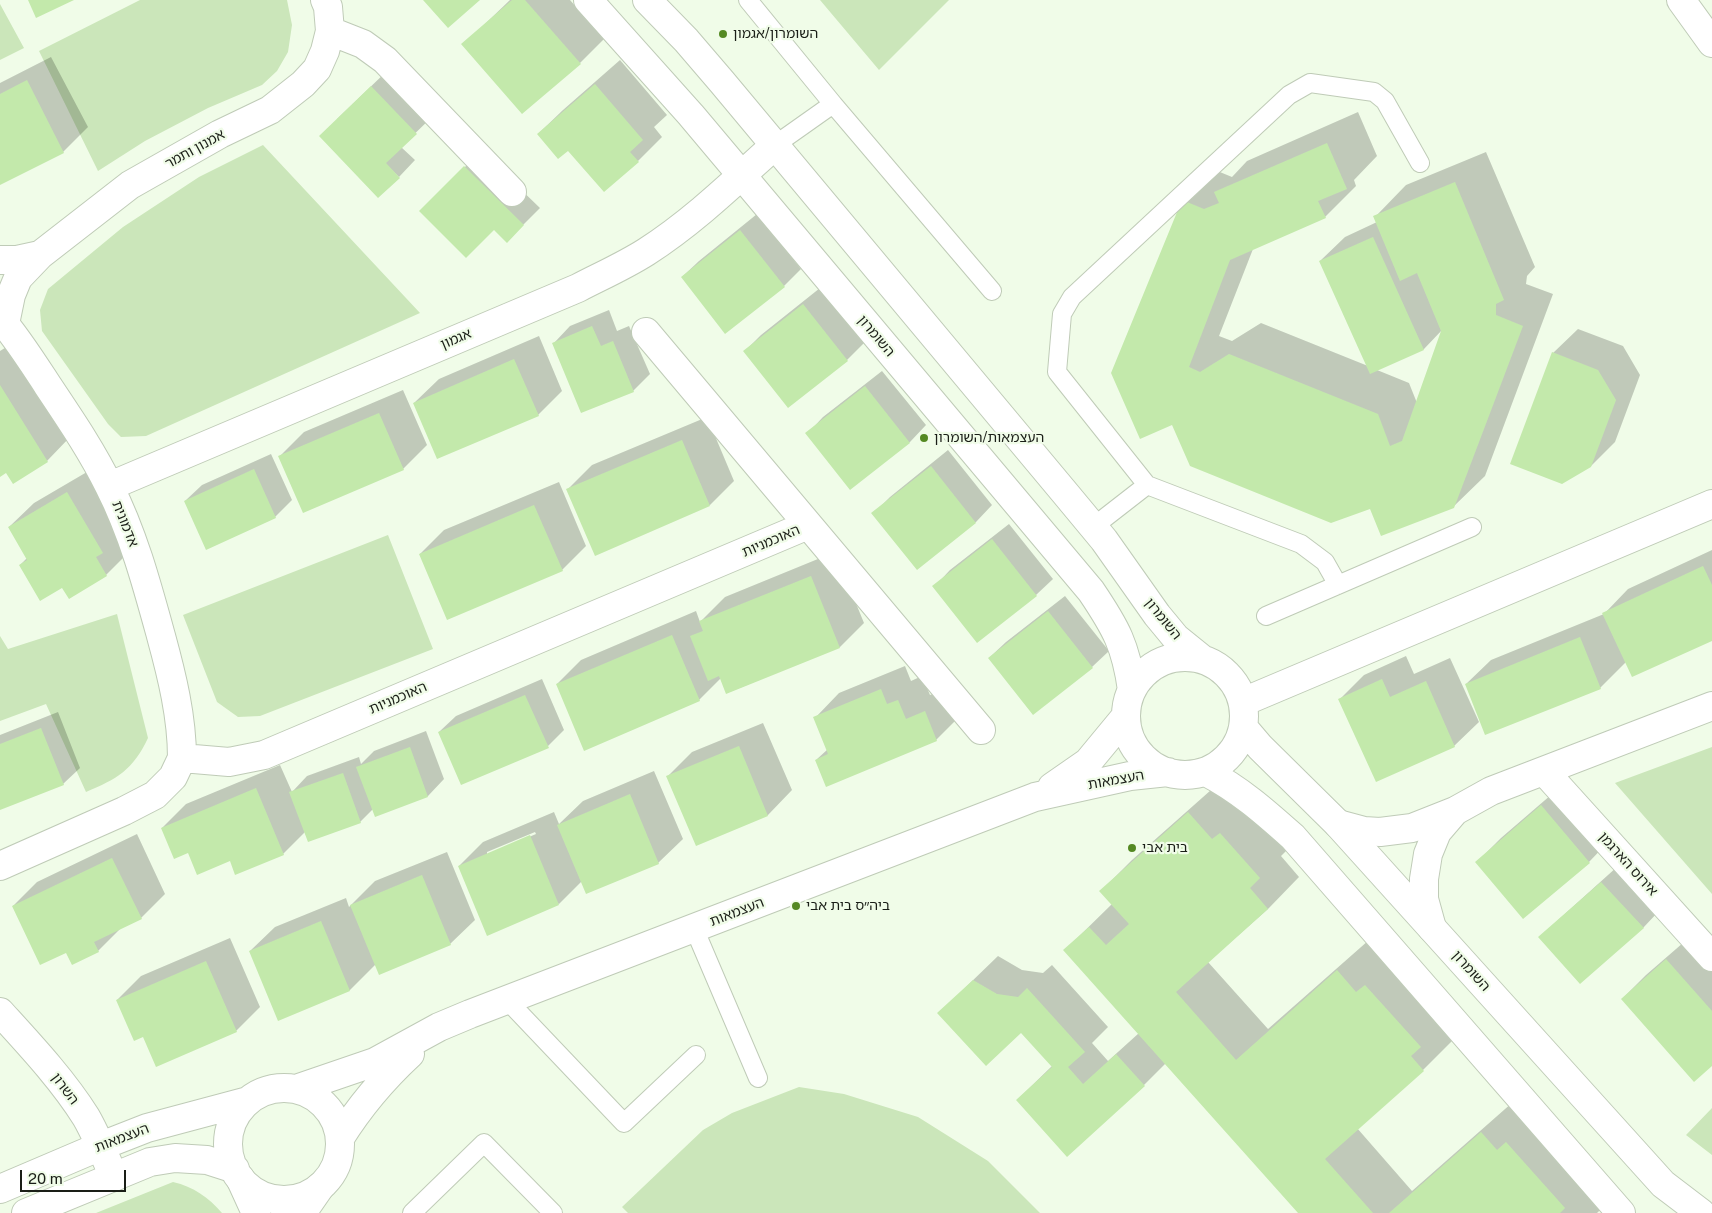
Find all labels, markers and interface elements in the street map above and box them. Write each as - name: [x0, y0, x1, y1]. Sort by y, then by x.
- place label: השומרון/אגמון: [733, 26, 818, 42]
- marker: השומרון/אגמון: [717, 28, 729, 40]
- street label: אמנון ותמר: [162, 126, 228, 172]
- street label: השומרון: [854, 312, 898, 360]
- street label: אגמון: [438, 325, 474, 353]
- place label: העצמאות/השומרון: [934, 430, 1044, 446]
- marker: העצמאות/השומרון: [918, 432, 930, 444]
- street label: אדמונית: [108, 498, 142, 550]
- street label: האוכמניות: [740, 521, 802, 561]
- street label: השומרון: [1141, 595, 1185, 643]
- street label: האוכמניות: [367, 678, 429, 718]
- street label: העצמאות: [1087, 767, 1145, 793]
- street label: אירוס הארגמן: [1595, 829, 1661, 899]
- place label: בית אבי: [1142, 840, 1188, 856]
- marker: בית אבי: [1126, 842, 1138, 854]
- street label: העצמאות: [707, 894, 767, 930]
- place label: ביה״ס בית אבי: [806, 898, 890, 914]
- marker: ביה״ס בית אבי: [790, 900, 802, 912]
- street label: השומרון: [1448, 947, 1494, 995]
- street label: השרון: [48, 1070, 82, 1108]
- street label: העצמאות: [92, 1120, 152, 1156]
- scale bar: [22, 1160, 129, 1192]
- text: 20 m: [28, 1170, 63, 1187]

